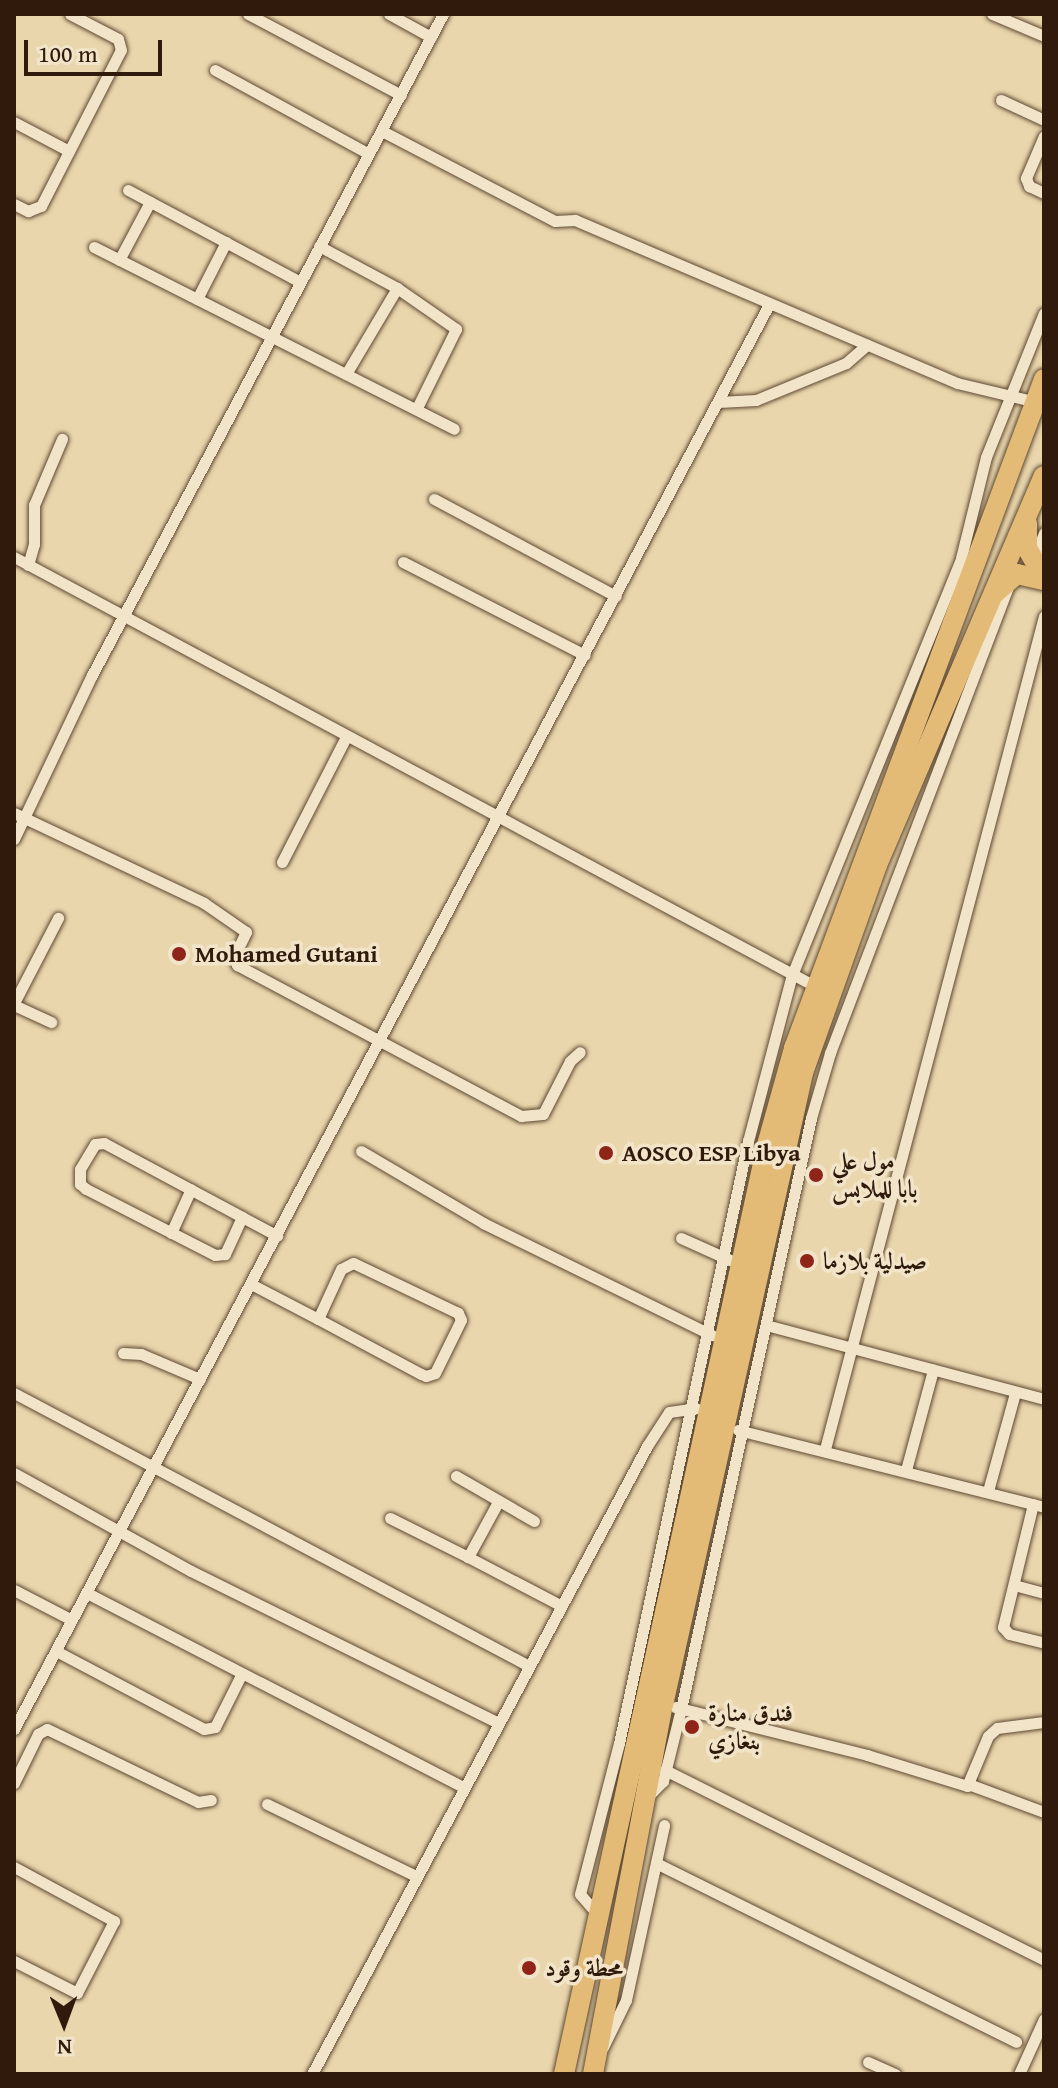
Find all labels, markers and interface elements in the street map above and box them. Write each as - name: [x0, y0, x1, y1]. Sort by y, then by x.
- scale bar: [28, 24, 166, 74]
- text: 100 m: [38, 36, 98, 71]
- place label: Mohamed Gutani: [195, 940, 378, 968]
- marker: Mohamed Gutani: [170, 945, 188, 963]
- place label: AOSCO ESP Libya: [622, 1139, 801, 1167]
- marker: AOSCO ESP Libya: [597, 1144, 615, 1162]
- place label: مول علي بابا للملابس: [832, 1147, 917, 1203]
- marker: مول علي بابا للملابس: [807, 1166, 825, 1184]
- place label: صيدلية بلازما: [823, 1247, 927, 1275]
- marker: صيدلية بلازما: [798, 1252, 816, 1270]
- place label: فندق منارة بنغازي: [708, 1699, 793, 1755]
- marker: فندق منارة بنغازي: [683, 1718, 701, 1736]
- place label: محطة وقود: [545, 1954, 623, 1982]
- marker: محطة وقود: [520, 1959, 538, 1977]
- north arrow: [24, 1984, 104, 2064]
- text: N: [57, 2032, 72, 2064]

